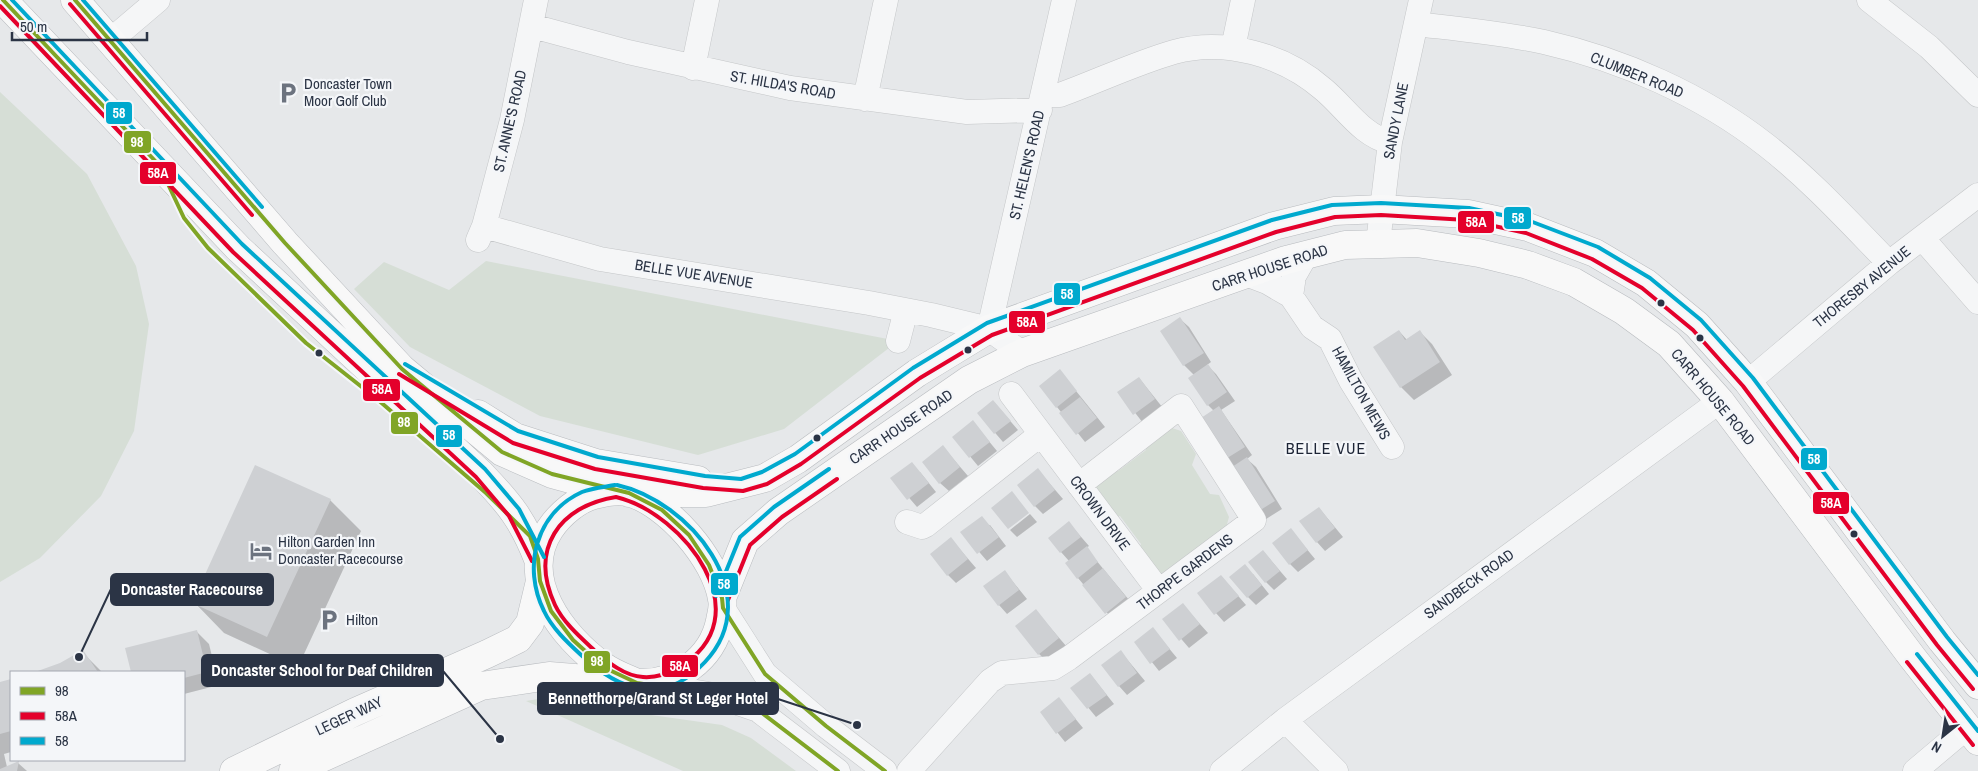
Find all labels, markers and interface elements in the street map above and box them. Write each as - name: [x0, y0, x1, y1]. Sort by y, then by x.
- scale bar: [12, 10, 148, 42]
- text: 50 m: [20, 16, 47, 37]
- street label: CLUMBER ROAD: [1587, 46, 1687, 103]
- street label: ST. HILDA'S ROAD: [729, 65, 838, 104]
- street label: ST. ANNE'S ROAD: [488, 68, 531, 174]
- place label: Doncaster Town Moor Golf Club: [304, 73, 392, 111]
- parking icon: Doncaster Town Moor Golf Club: [275, 80, 301, 106]
- street label: SANDY LANE: [1378, 81, 1413, 161]
- line badge: 58: [105, 101, 133, 125]
- text: 58: [113, 104, 125, 122]
- street label: ST. HELEN'S ROAD: [1004, 108, 1049, 222]
- line badge: 98: [123, 130, 152, 154]
- text: 98: [131, 133, 143, 151]
- line badge: 58A: [139, 161, 177, 185]
- text: 58A: [147, 164, 169, 182]
- line badge: 58: [1503, 206, 1532, 230]
- text: 58: [1512, 209, 1524, 227]
- line badge: 58A: [1457, 210, 1495, 234]
- text: 58A: [1465, 213, 1487, 231]
- street label: CARR HOUSE ROAD: [1209, 239, 1331, 296]
- street label: THORESBY AVENUE: [1808, 241, 1915, 332]
- street label: BELLE VUE AVENUE: [633, 254, 755, 293]
- line badge: 58: [1053, 282, 1081, 306]
- text: 58: [1061, 285, 1073, 303]
- unlabelled marker: [1656, 298, 1666, 308]
- line badge: 58A: [1008, 310, 1046, 334]
- text: 58A: [1016, 313, 1038, 331]
- unlabelled marker: [1695, 333, 1705, 343]
- street label: HAMILTON MEWS: [1327, 342, 1396, 443]
- street label: CARR HOUSE ROAD: [1666, 344, 1760, 450]
- unlabelled marker: [963, 345, 973, 355]
- unlabelled marker: [314, 348, 324, 358]
- line badge: 58A: [362, 378, 401, 402]
- text: 58A: [371, 380, 393, 398]
- street label: CARR HOUSE ROAD: [845, 384, 957, 469]
- line badge: 98: [390, 411, 419, 435]
- text: 98: [398, 413, 410, 431]
- line badge: 58: [435, 424, 463, 448]
- text: 58: [443, 426, 455, 444]
- unlabelled marker: [812, 433, 822, 443]
- district label: BELLE VUE: [1286, 437, 1366, 459]
- line badge: 58: [1800, 447, 1828, 471]
- text: 58: [1808, 450, 1820, 468]
- street label: CROWN DRIVE: [1065, 471, 1136, 554]
- line badge: 58A: [1812, 491, 1850, 515]
- text: 58A: [1820, 494, 1842, 512]
- street label: THORPE GARDENS: [1132, 528, 1237, 615]
- unlabelled marker: [1849, 529, 1859, 539]
- place label: Hilton Garden Inn Doncaster Racecourse: [278, 531, 403, 569]
- hotel icon: Hilton Garden Inn Doncaster Racecourse: [248, 538, 274, 564]
- street label: SANDBECK ROAD: [1419, 544, 1518, 623]
- line badge: 58: [710, 572, 739, 596]
- callout: Doncaster Racecourse: [111, 574, 273, 605]
- text: 58: [718, 575, 730, 593]
- text: Doncaster Racecourse: [121, 578, 263, 600]
- parking icon: Hilton: [316, 607, 342, 633]
- place label: Hilton: [346, 609, 378, 630]
- line badge: 98: [583, 650, 611, 674]
- text: 98: [591, 652, 603, 670]
- line badge: 58A: [661, 654, 699, 678]
- callout: Doncaster School for Deaf Children: [202, 655, 443, 686]
- text: 58A: [669, 657, 691, 675]
- text: Doncaster School for Deaf Children: [211, 659, 433, 681]
- legend: [10, 671, 185, 761]
- text: 98: [55, 680, 69, 701]
- callout: Bennetthorpe/Grand St Leger Hotel: [538, 683, 778, 714]
- text: Bennetthorpe/Grand St Leger Hotel: [548, 687, 768, 709]
- street label: LEGER WAY: [312, 691, 386, 740]
- text: 58A: [55, 705, 78, 726]
- north arrow: [1918, 711, 1968, 761]
- text: 58: [55, 730, 69, 751]
- text: N: [1928, 737, 1945, 757]

